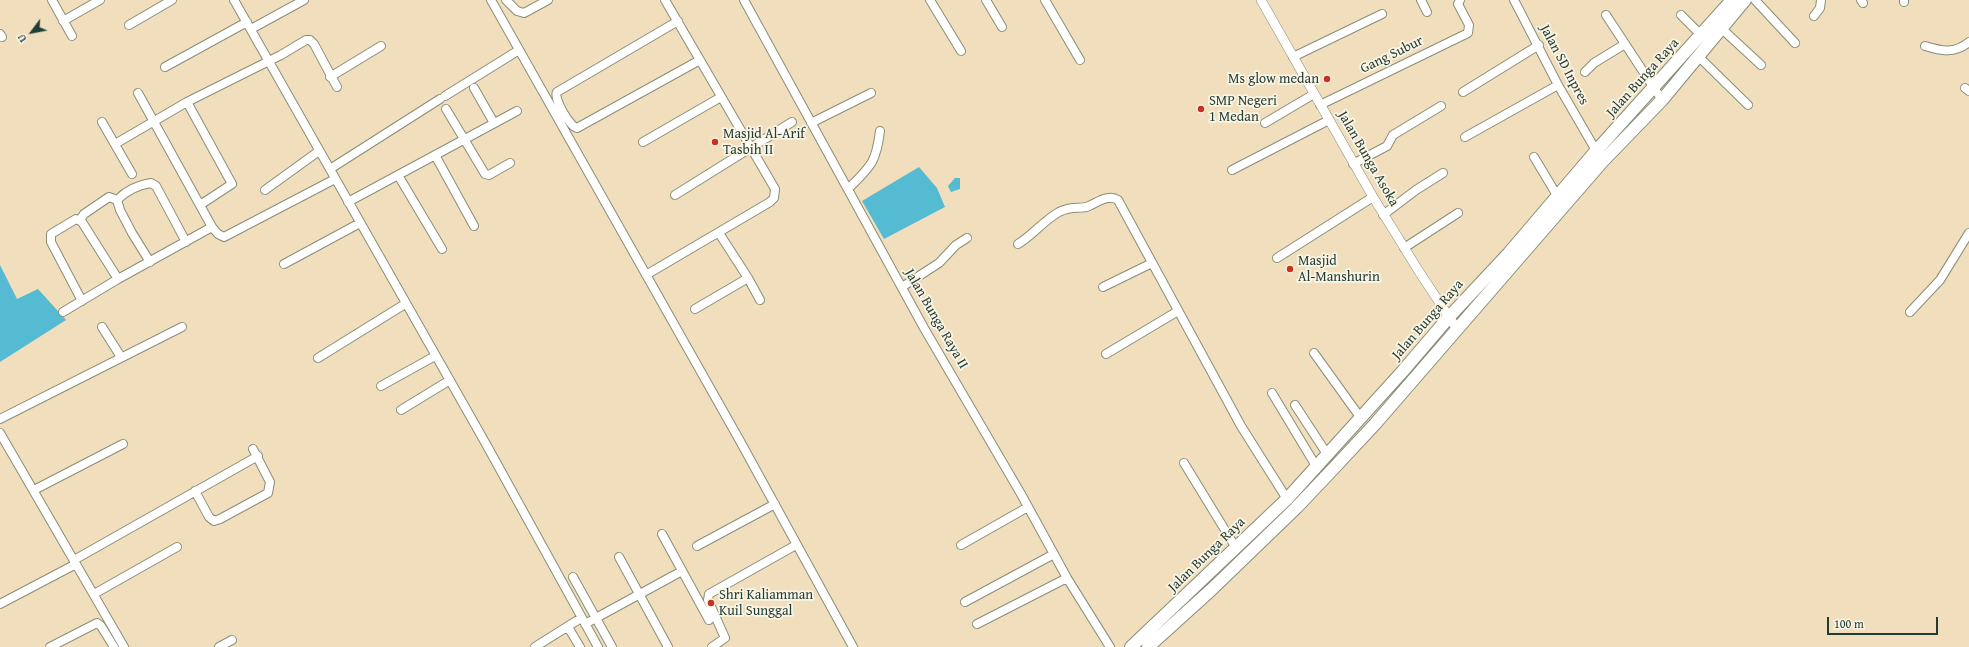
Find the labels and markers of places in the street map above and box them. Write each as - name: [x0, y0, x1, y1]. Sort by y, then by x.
- place label: Ms glow medan: [1228, 71, 1319, 87]
- marker: Ms glow medan: [1322, 74, 1332, 84]
- place label: SMP Negeri 1 Medan: [1209, 93, 1277, 126]
- marker: SMP Negeri 1 Medan: [1196, 104, 1206, 114]
- place label: Masjid Al-Arif Tasbih II: [723, 126, 805, 158]
- marker: Masjid Al-Arif Tasbih II: [710, 137, 720, 147]
- place label: Masjid Al-Manshurin: [1298, 253, 1380, 286]
- marker: Masjid Al-Manshurin: [1285, 264, 1295, 274]
- place label: Shri Kaliamman Kuil Sunggal: [719, 587, 813, 620]
- marker: Shri Kaliamman Kuil Sunggal: [706, 598, 716, 608]

